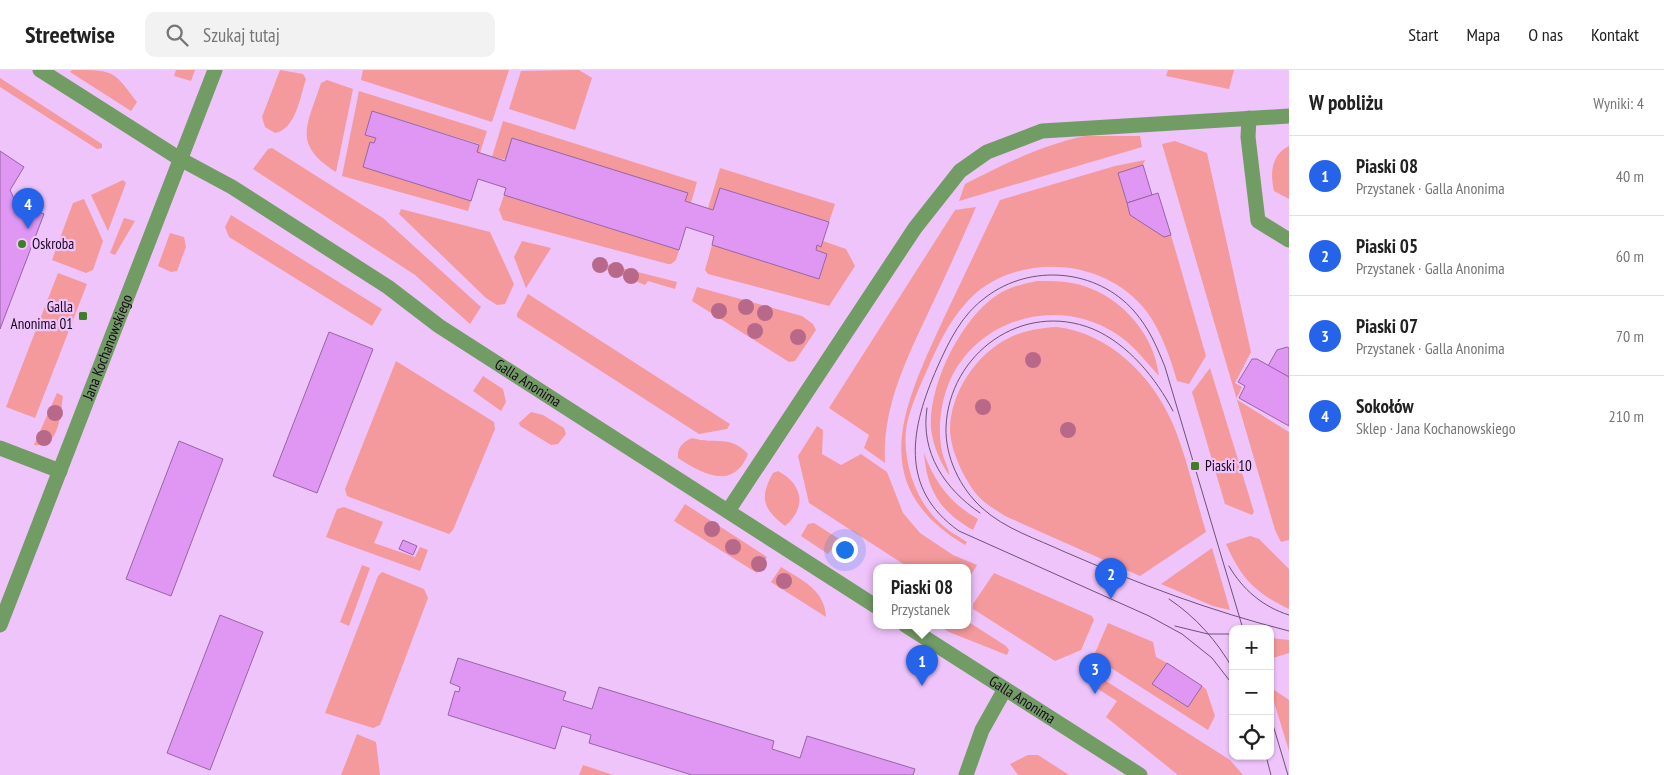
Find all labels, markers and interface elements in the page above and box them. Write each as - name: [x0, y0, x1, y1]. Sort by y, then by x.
- search box: [145, 12, 495, 57]
- text: Streetwise: [25, 19, 115, 50]
- icon: search: [163, 21, 191, 49]
- text: Szukaj tutaj: [203, 23, 280, 47]
- text: Start: [1408, 23, 1438, 46]
- text: Mapa: [1466, 23, 1500, 46]
- text: O nas: [1528, 23, 1563, 46]
- text: Kontakt: [1591, 23, 1639, 46]
- text: W pobliżu: [1309, 89, 1383, 116]
- text: Wyniki: 4: [1593, 93, 1644, 113]
- text: Piaski 08: [1356, 154, 1418, 178]
- text: 1: [1321, 166, 1329, 186]
- text: 40 m: [1616, 166, 1644, 186]
- text: Przystanek · Galla Anonima: [1356, 178, 1505, 198]
- pin: 4: [12, 188, 44, 229]
- place label: Oskroba: [32, 234, 74, 253]
- text: Piaski 05: [1356, 234, 1418, 258]
- marker: Oskroba: [16, 238, 28, 250]
- text: 2: [1321, 246, 1329, 266]
- text: 60 m: [1616, 246, 1644, 266]
- text: Przystanek · Galla Anonima: [1356, 258, 1505, 278]
- street label: Jana Kochanowskiego: [78, 291, 136, 403]
- place label: Galla Anonima 01: [11, 297, 73, 333]
- marker: Galla Anonima 01: [77, 310, 89, 322]
- text: Piaski 07: [1356, 314, 1418, 338]
- text: 3: [1321, 326, 1329, 346]
- text: 70 m: [1616, 326, 1644, 346]
- text: Przystanek · Galla Anonima: [1356, 338, 1505, 358]
- street label: Galla Anonima: [491, 354, 565, 411]
- text: Sokołów: [1356, 394, 1414, 418]
- text: 4: [1321, 406, 1329, 426]
- text: 210 m: [1609, 406, 1644, 426]
- text: Sklep · Jana Kochanowskiego: [1356, 418, 1516, 438]
- place label: Piaski 10: [1205, 456, 1252, 475]
- marker: Piaski 10: [1189, 460, 1201, 472]
- your location: [832, 537, 858, 563]
- pin: 2: [1095, 558, 1127, 599]
- popup: [873, 564, 971, 629]
- text: Piaski 08: [891, 575, 953, 599]
- text: Przystanek: [891, 599, 950, 619]
- map controls: [1229, 625, 1274, 760]
- button: +: [1229, 625, 1274, 670]
- pin: 1: [906, 645, 938, 686]
- pin: 3: [1079, 653, 1111, 694]
- button: −: [1229, 670, 1274, 715]
- street label: Galla Anonima: [986, 671, 1059, 728]
- button: locate: [1229, 715, 1274, 760]

